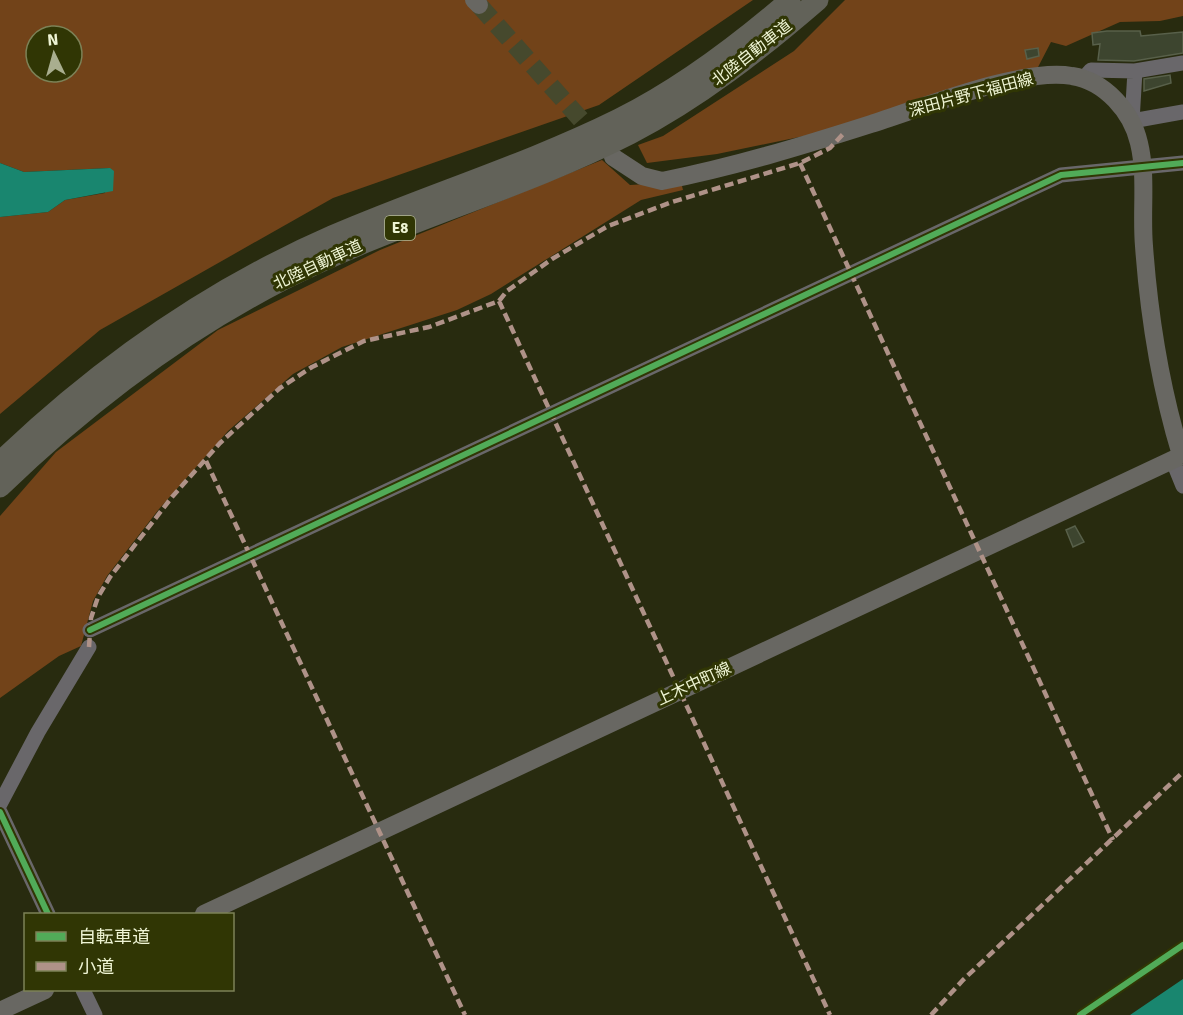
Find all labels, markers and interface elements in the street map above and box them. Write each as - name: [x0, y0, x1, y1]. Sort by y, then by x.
- street label: 北陸自動車道: [708, 16, 796, 90]
- north arrow: [24, 24, 84, 84]
- text: N: [46, 30, 59, 51]
- street label: 深田片野下福田線: [907, 69, 1035, 121]
- road number: E8: [385, 216, 415, 240]
- street label: 北陸自動車道: [270, 236, 366, 294]
- street label: 上木中町線: [654, 658, 734, 710]
- legend: [24, 913, 234, 991]
- text: 自転車道: [78, 926, 150, 948]
- text: 小道: [78, 956, 114, 978]

